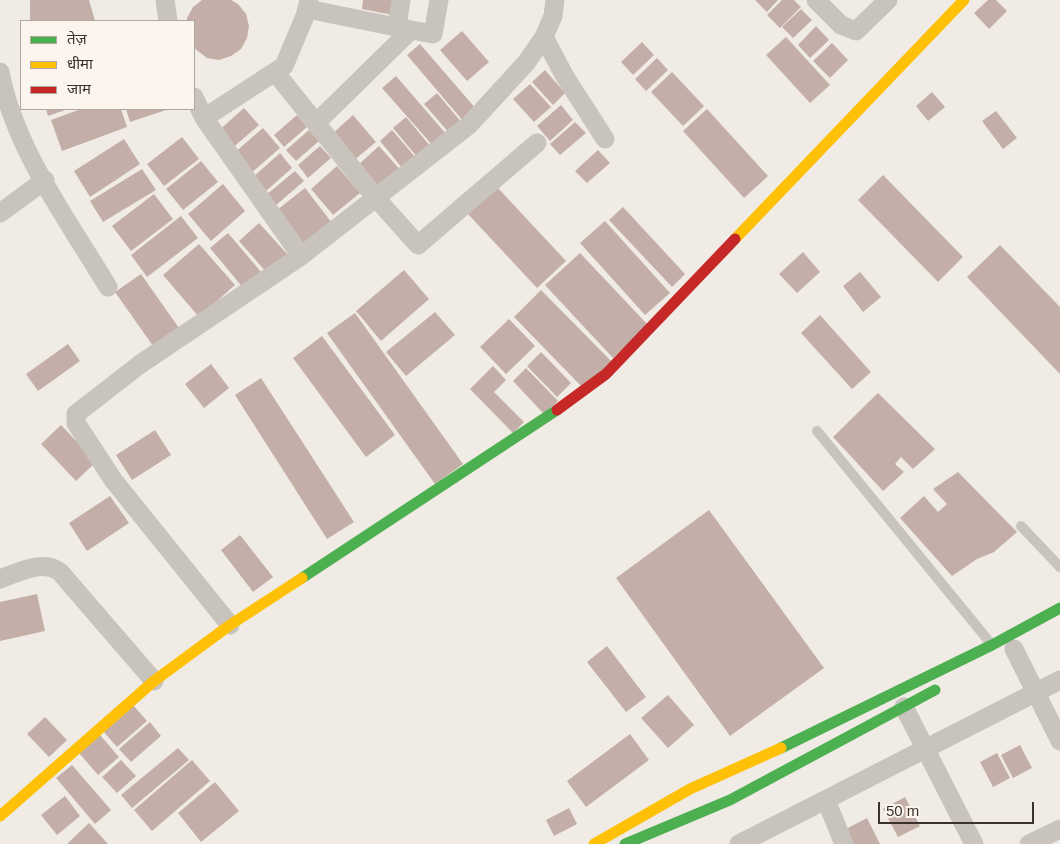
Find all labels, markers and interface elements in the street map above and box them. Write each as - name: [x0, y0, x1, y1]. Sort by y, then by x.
- legend: [20, 20, 195, 110]
- text: तेज़: [67, 30, 87, 47]
- text: धीमा: [67, 55, 93, 72]
- text: जाम: [67, 80, 91, 97]
- scale bar: [880, 792, 1036, 824]
- text: 50 m: [886, 802, 919, 819]

